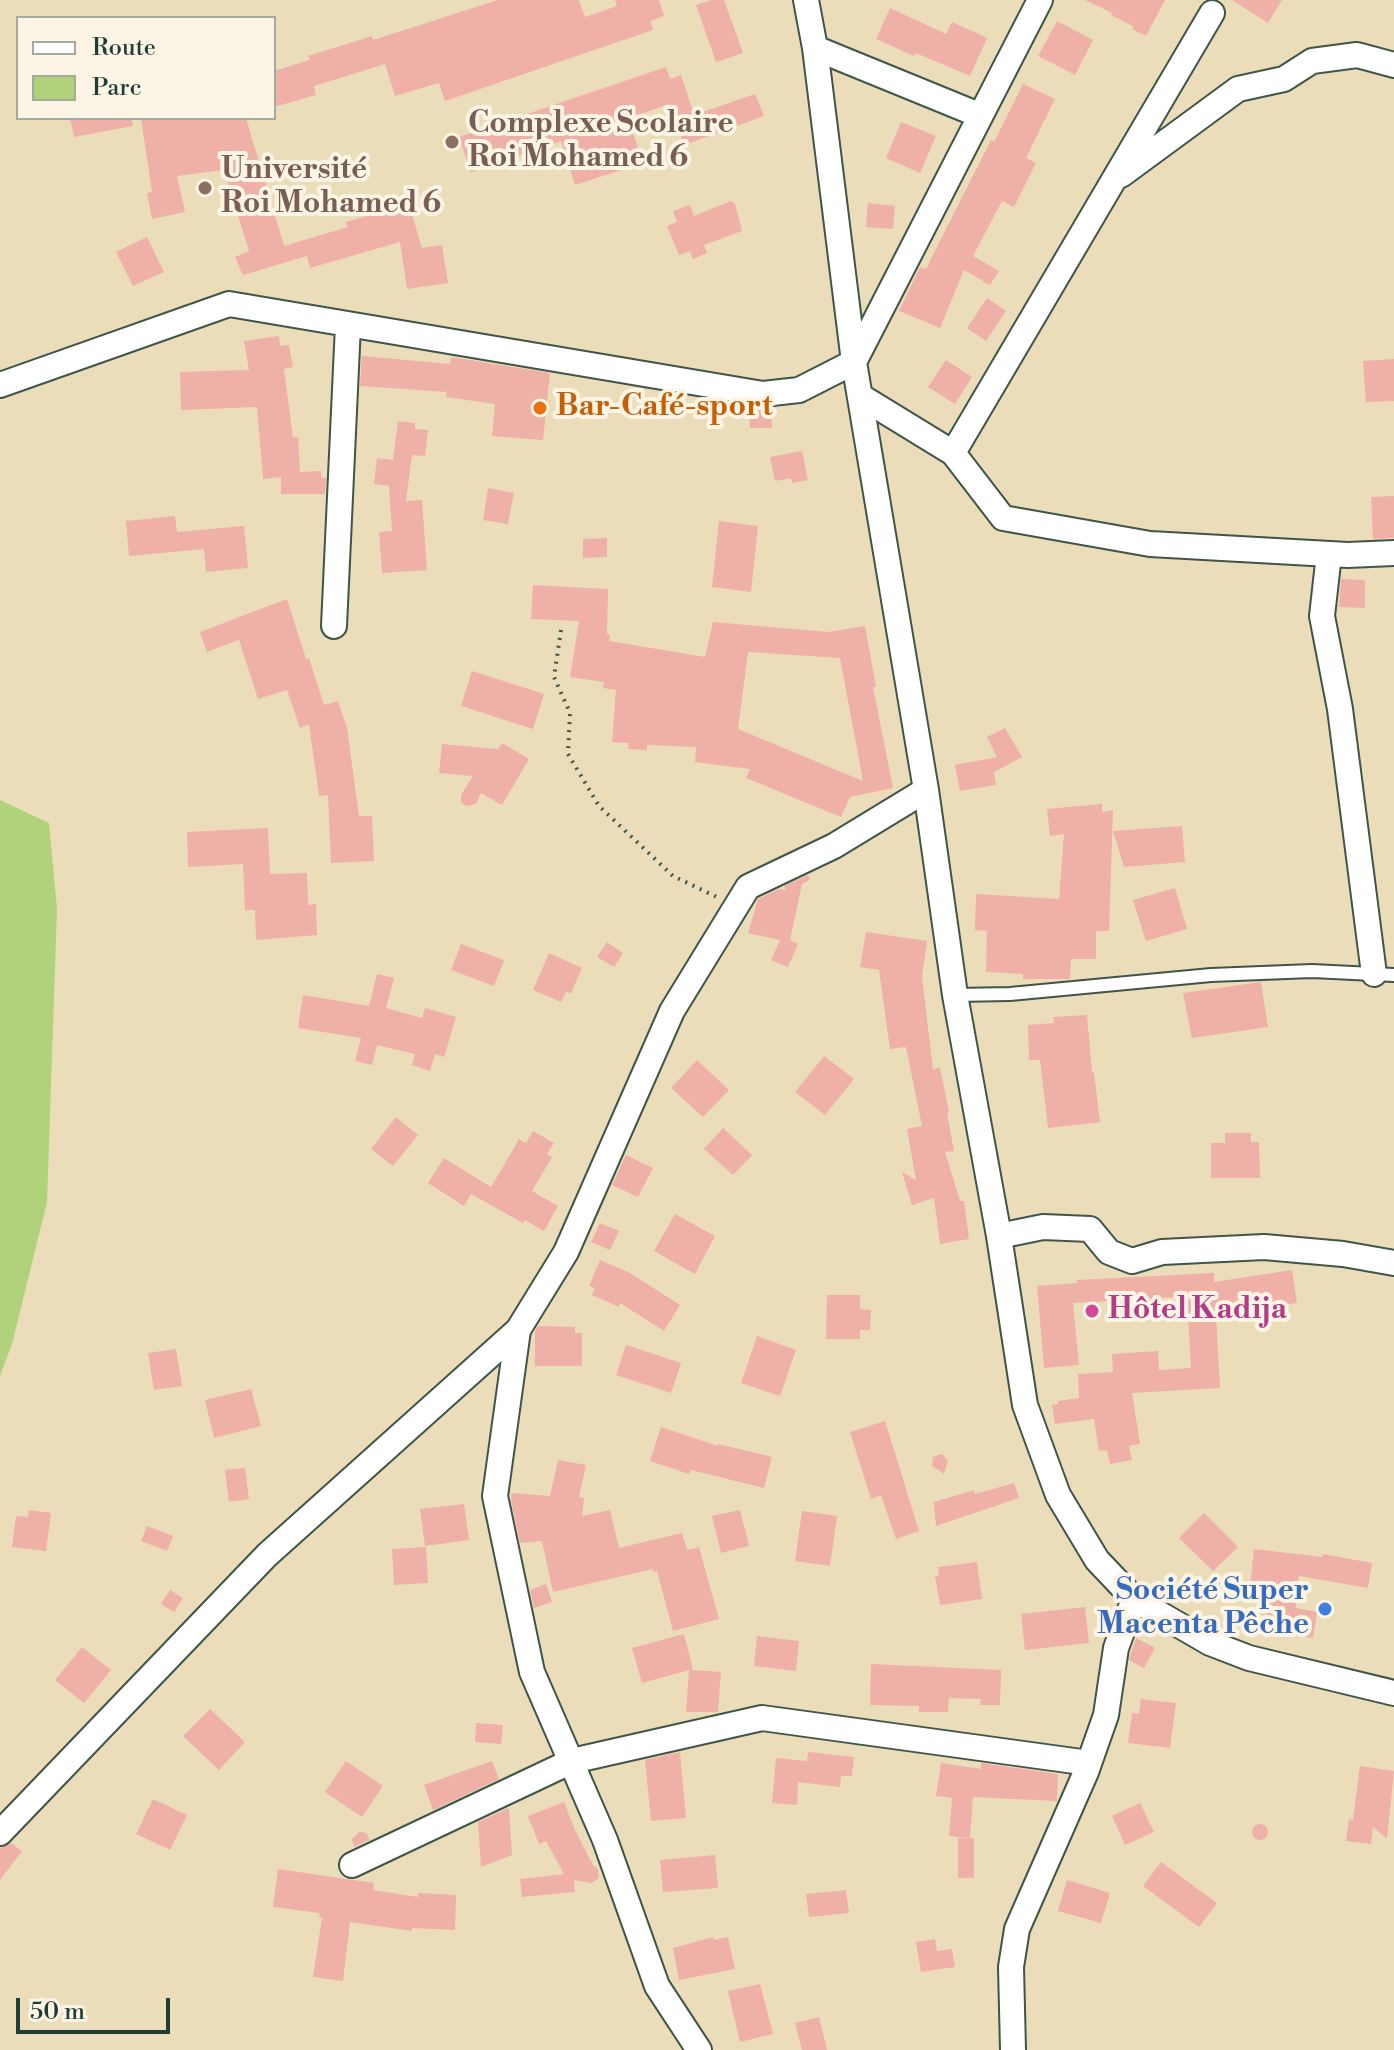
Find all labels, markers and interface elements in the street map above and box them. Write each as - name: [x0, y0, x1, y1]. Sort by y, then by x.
- legend: [16, 16, 276, 120]
- text: Route: [92, 33, 156, 63]
- text: Parc: [92, 73, 142, 103]
- place label: Complexe Scolaire Roi Mohamed 6: [468, 107, 734, 178]
- marker: Complexe Scolaire Roi Mohamed 6: [443, 133, 461, 151]
- place label: Université Roi Mohamed 6: [221, 153, 441, 224]
- marker: Université Roi Mohamed 6: [196, 179, 214, 197]
- place label: Bar-Café-sport: [556, 390, 773, 426]
- marker: Bar-Café-sport: [531, 399, 549, 417]
- place label: Hôtel Kadija: [1108, 1293, 1287, 1329]
- marker: Hôtel Kadija: [1083, 1302, 1101, 1320]
- place label: Société Super Macenta Pêche: [1097, 1574, 1309, 1644]
- marker: Société Super Macenta Pêche: [1316, 1600, 1334, 1618]
- scale bar: [20, 1982, 174, 2032]
- text: 50 m: [30, 1997, 85, 2027]

